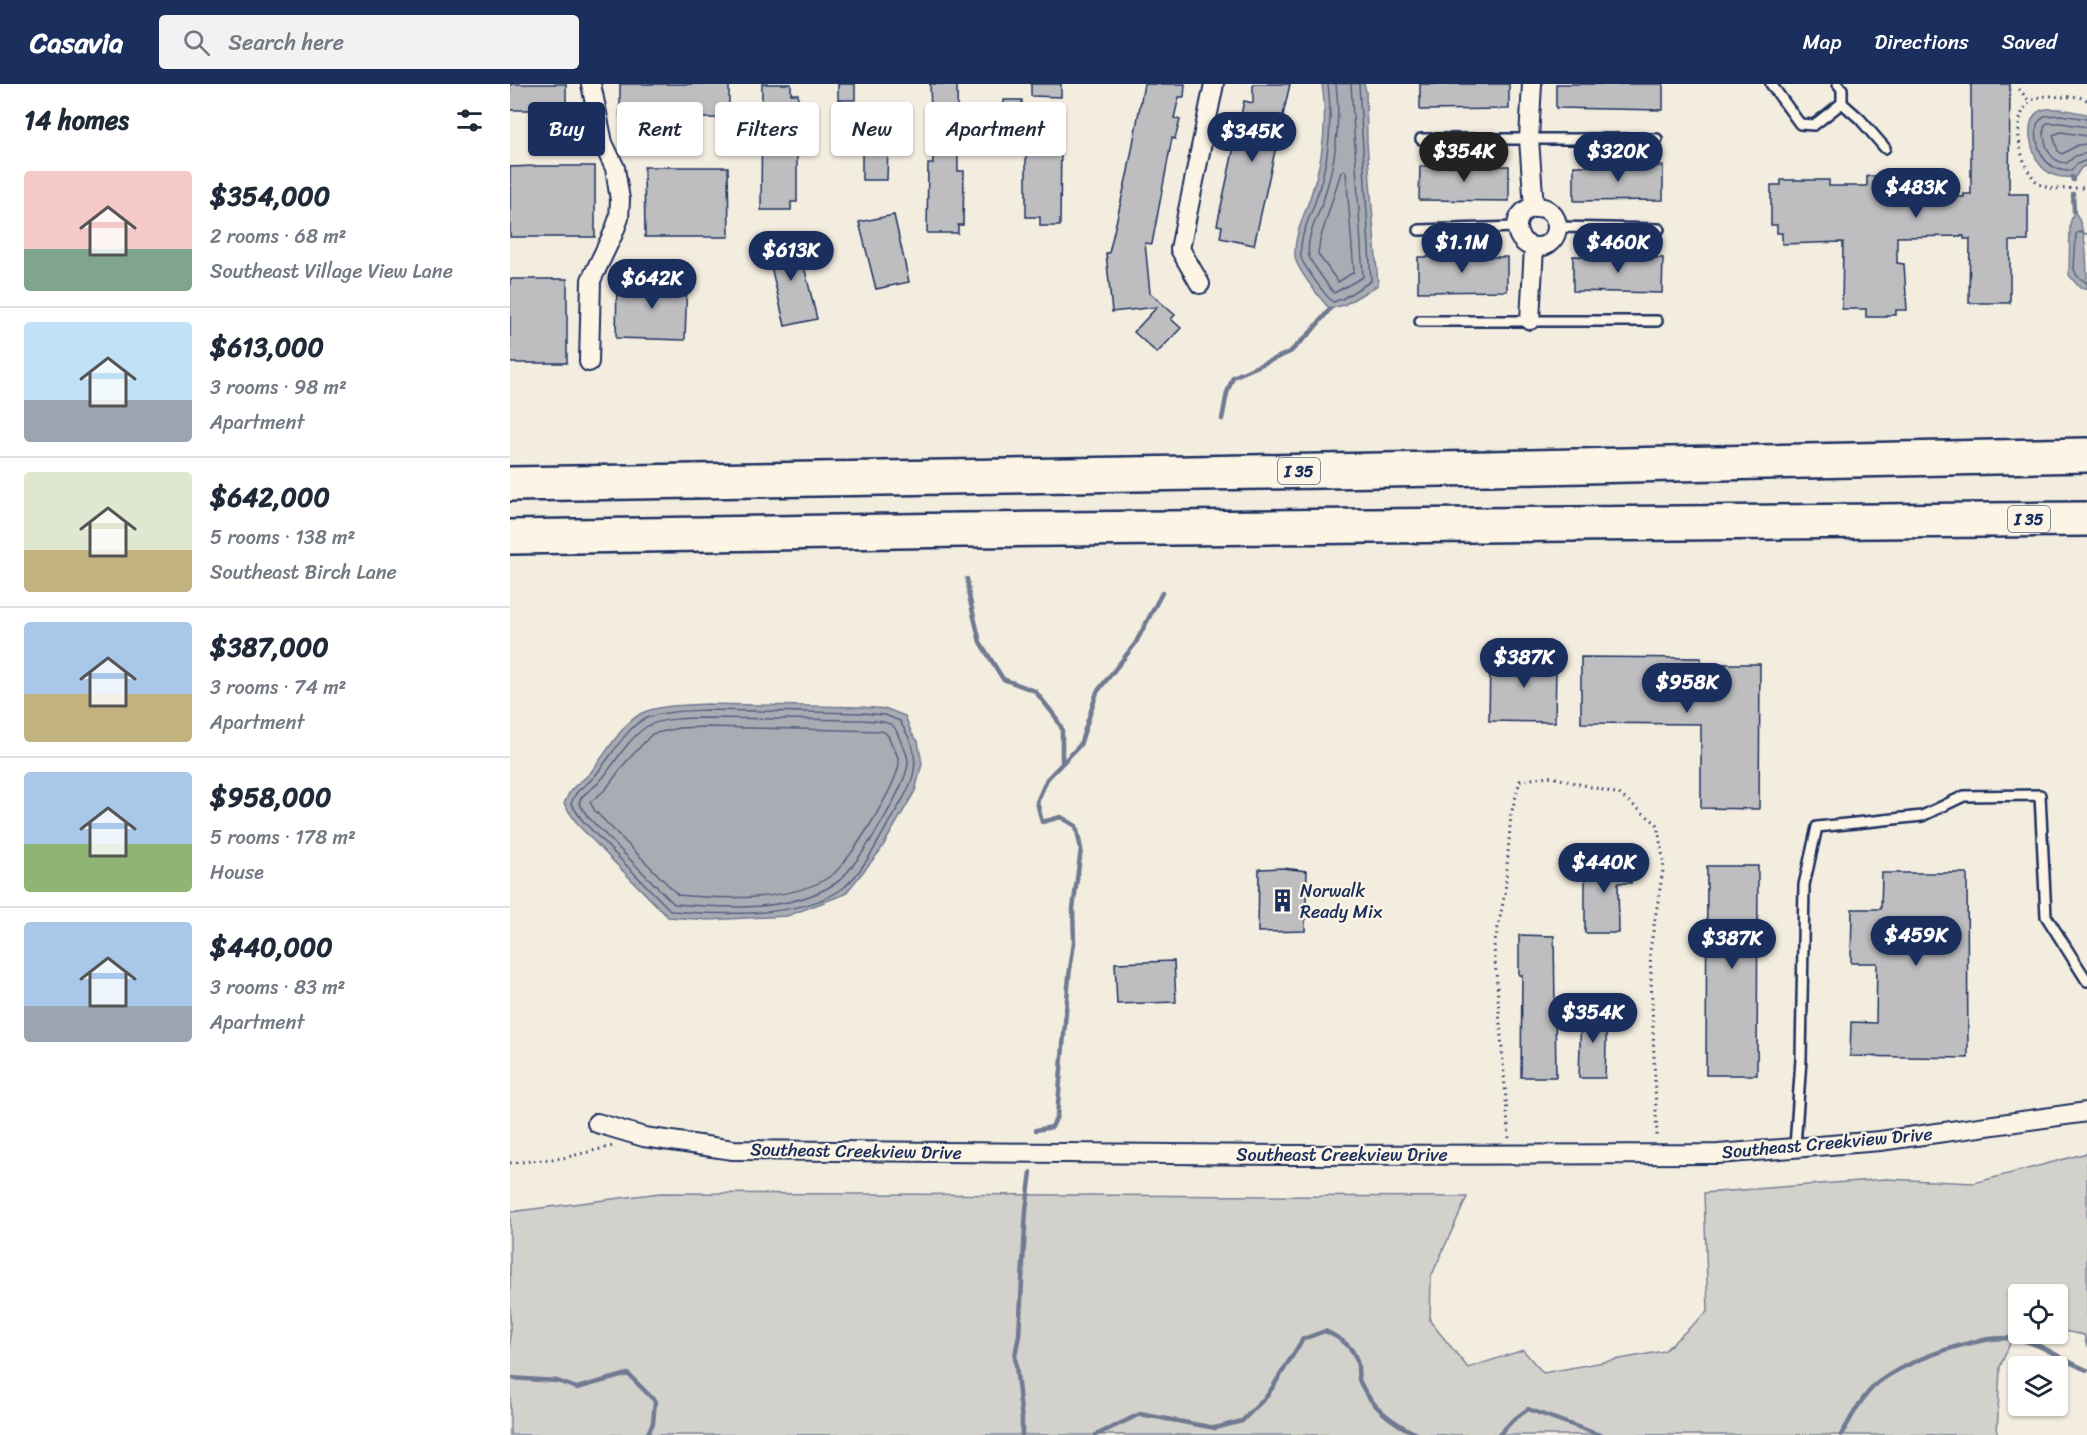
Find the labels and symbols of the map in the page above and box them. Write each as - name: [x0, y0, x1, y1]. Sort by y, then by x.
- pin: $345K: [1210, 112, 1294, 163]
- pin: $354K: [1422, 132, 1506, 183]
- pin: $320K: [1576, 132, 1660, 183]
- pin: $483K: [1874, 168, 1958, 219]
- pin: $1.1M: [1420, 223, 1504, 274]
- pin: $460K: [1576, 223, 1660, 274]
- pin: $613K: [749, 231, 833, 282]
- pin: $642K: [610, 259, 694, 310]
- road number: I 35: [1278, 458, 1320, 484]
- road number: I 35: [2008, 506, 2050, 532]
- pin: $387K: [1482, 638, 1566, 689]
- pin: $958K: [1645, 663, 1729, 714]
- pin: $440K: [1562, 843, 1646, 894]
- place label: Norwalk Ready Mix: [1300, 875, 1383, 928]
- building icon: Norwalk Ready Mix: [1269, 888, 1295, 914]
- pin: $459K: [1874, 916, 1958, 967]
- pin: $387K: [1690, 919, 1774, 970]
- pin: $354K: [1551, 993, 1635, 1044]
- street label: Southeast Creekview Drive: [1720, 1118, 1934, 1168]
- street label: Southeast Creekview Drive: [750, 1133, 962, 1169]
- street label: Southeast Creekview Drive: [1236, 1139, 1448, 1171]

